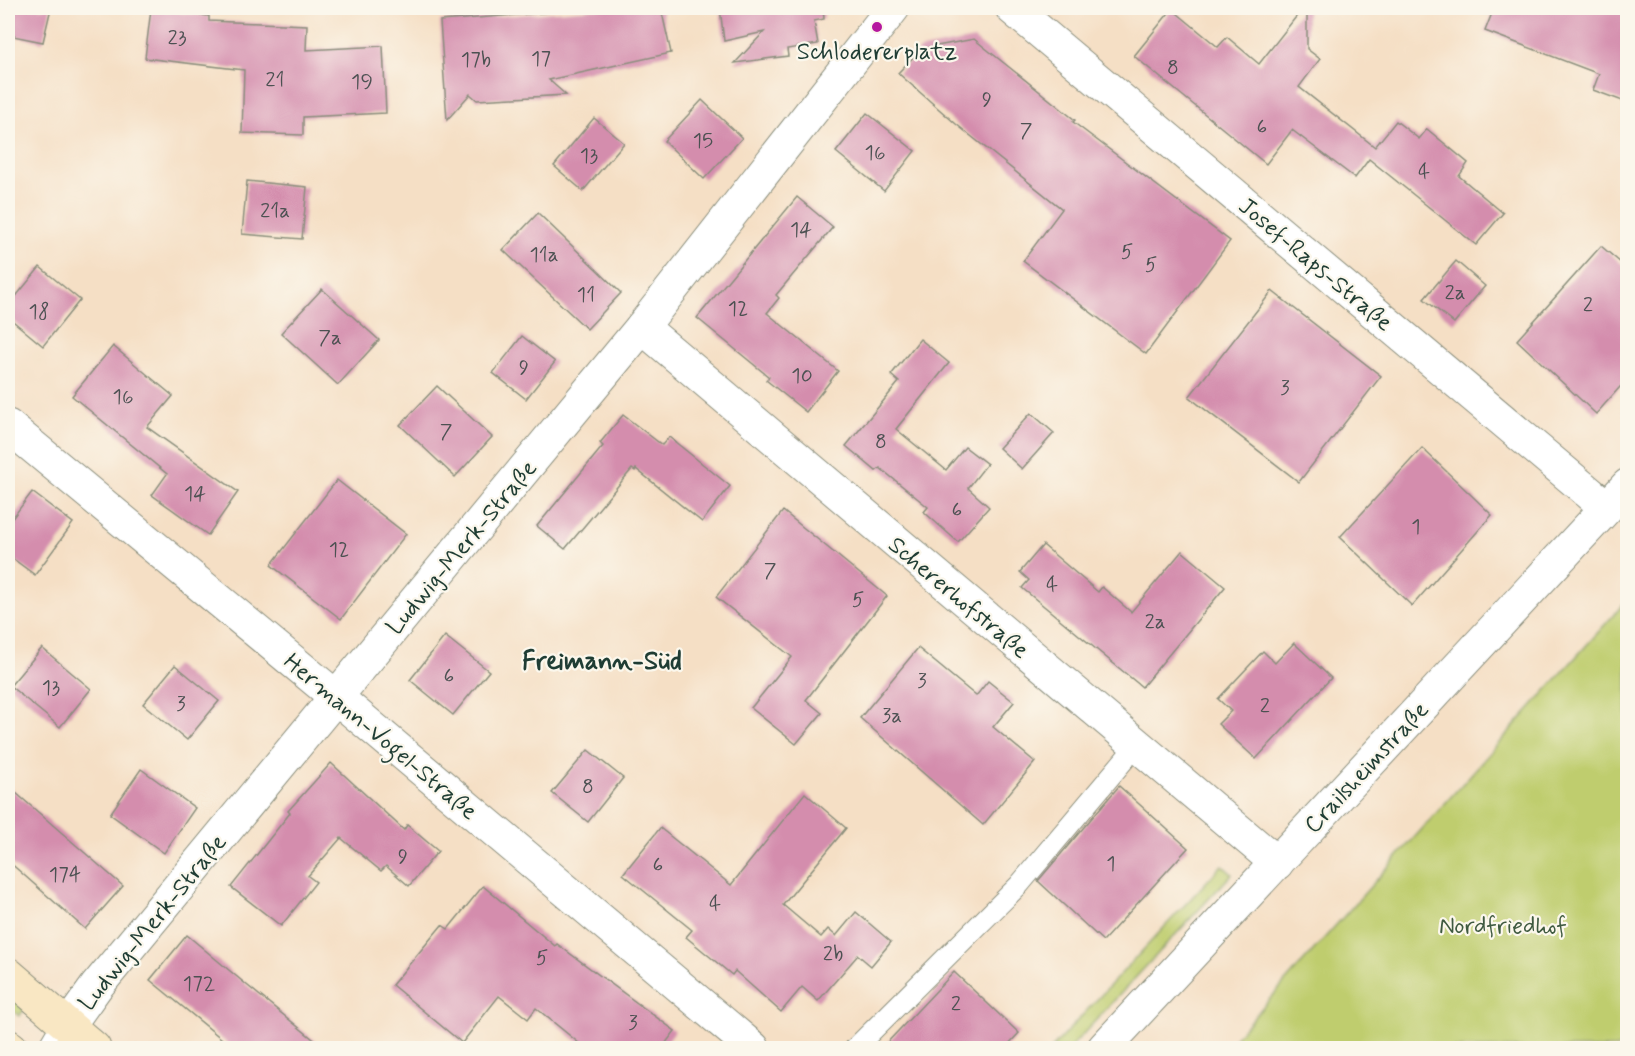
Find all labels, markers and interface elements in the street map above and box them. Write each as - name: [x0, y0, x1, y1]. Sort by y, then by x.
- marker: Schlodererplatz: [870, 20, 884, 34]
- house number: 23: [167, 24, 187, 52]
- place label: Schlodererplatz: [797, 37, 957, 68]
- house number: 17: [531, 45, 551, 73]
- house number: 17b: [461, 46, 491, 74]
- house number: 8: [1167, 54, 1179, 82]
- house number: 21: [265, 66, 285, 94]
- house number: 19: [351, 68, 373, 96]
- house number: 9: [982, 86, 992, 114]
- house number: 6: [1257, 113, 1267, 141]
- house number: 7: [1020, 117, 1033, 145]
- house number: 15: [693, 127, 713, 155]
- house number: 16: [865, 139, 886, 167]
- house number: 13: [580, 142, 598, 170]
- house number: 4: [1418, 158, 1430, 186]
- street label: Josef-Raps-Straße: [1231, 191, 1399, 339]
- house number: 21a: [260, 197, 290, 225]
- house number: 14: [790, 216, 812, 244]
- house number: 5: [1121, 238, 1133, 266]
- house number: 11a: [529, 241, 559, 269]
- house number: 5: [1145, 251, 1157, 279]
- house number: 2a: [1444, 279, 1466, 307]
- house number: 11: [577, 281, 595, 309]
- house number: 2: [1583, 291, 1593, 319]
- house number: 12: [728, 295, 748, 323]
- house number: 18: [29, 298, 49, 326]
- house number: 7a: [318, 324, 342, 352]
- house number: 9: [519, 354, 529, 382]
- house number: 10: [791, 362, 813, 390]
- house number: 3: [1280, 374, 1290, 402]
- house number: 16: [113, 383, 134, 411]
- house number: 7: [440, 418, 453, 446]
- house number: 8: [875, 428, 887, 456]
- street label: Ludwig-Merk-Straße: [380, 454, 544, 642]
- house number: 14: [184, 480, 206, 508]
- house number: 6: [952, 496, 962, 524]
- house number: 1: [1411, 513, 1421, 541]
- street label: Schererhofstraße: [881, 530, 1035, 666]
- house number: 12: [329, 536, 349, 564]
- house number: 7: [764, 557, 777, 585]
- house number: 4: [1046, 571, 1058, 599]
- house number: 5: [852, 586, 864, 614]
- house number: 2a: [1144, 608, 1166, 636]
- district label: Freimann-Süd: [522, 645, 682, 679]
- street label: Hermann-Vogel-Straße: [275, 647, 484, 830]
- house number: 6: [444, 662, 454, 690]
- house number: 3: [917, 667, 927, 695]
- house number: 13: [42, 674, 60, 702]
- house number: 3: [176, 690, 186, 718]
- house number: 2: [1260, 692, 1270, 720]
- street label: Crailsheimstraße: [1298, 695, 1436, 841]
- house number: 3a: [882, 702, 902, 730]
- house number: 8: [582, 773, 594, 801]
- street label: Ludwig-Merk-Straße: [72, 828, 234, 1018]
- house number: 9: [398, 843, 408, 871]
- house number: 1: [1106, 850, 1116, 878]
- house number: 6: [653, 851, 663, 879]
- house number: 174: [49, 861, 81, 889]
- house number: 4: [709, 890, 721, 918]
- park label: Nordfriedhof: [1439, 911, 1567, 942]
- house number: 2b: [823, 940, 843, 968]
- house number: 5: [536, 944, 548, 972]
- house number: 172: [183, 970, 215, 998]
- house number: 2: [951, 990, 961, 1018]
- house number: 3: [628, 1009, 638, 1037]

